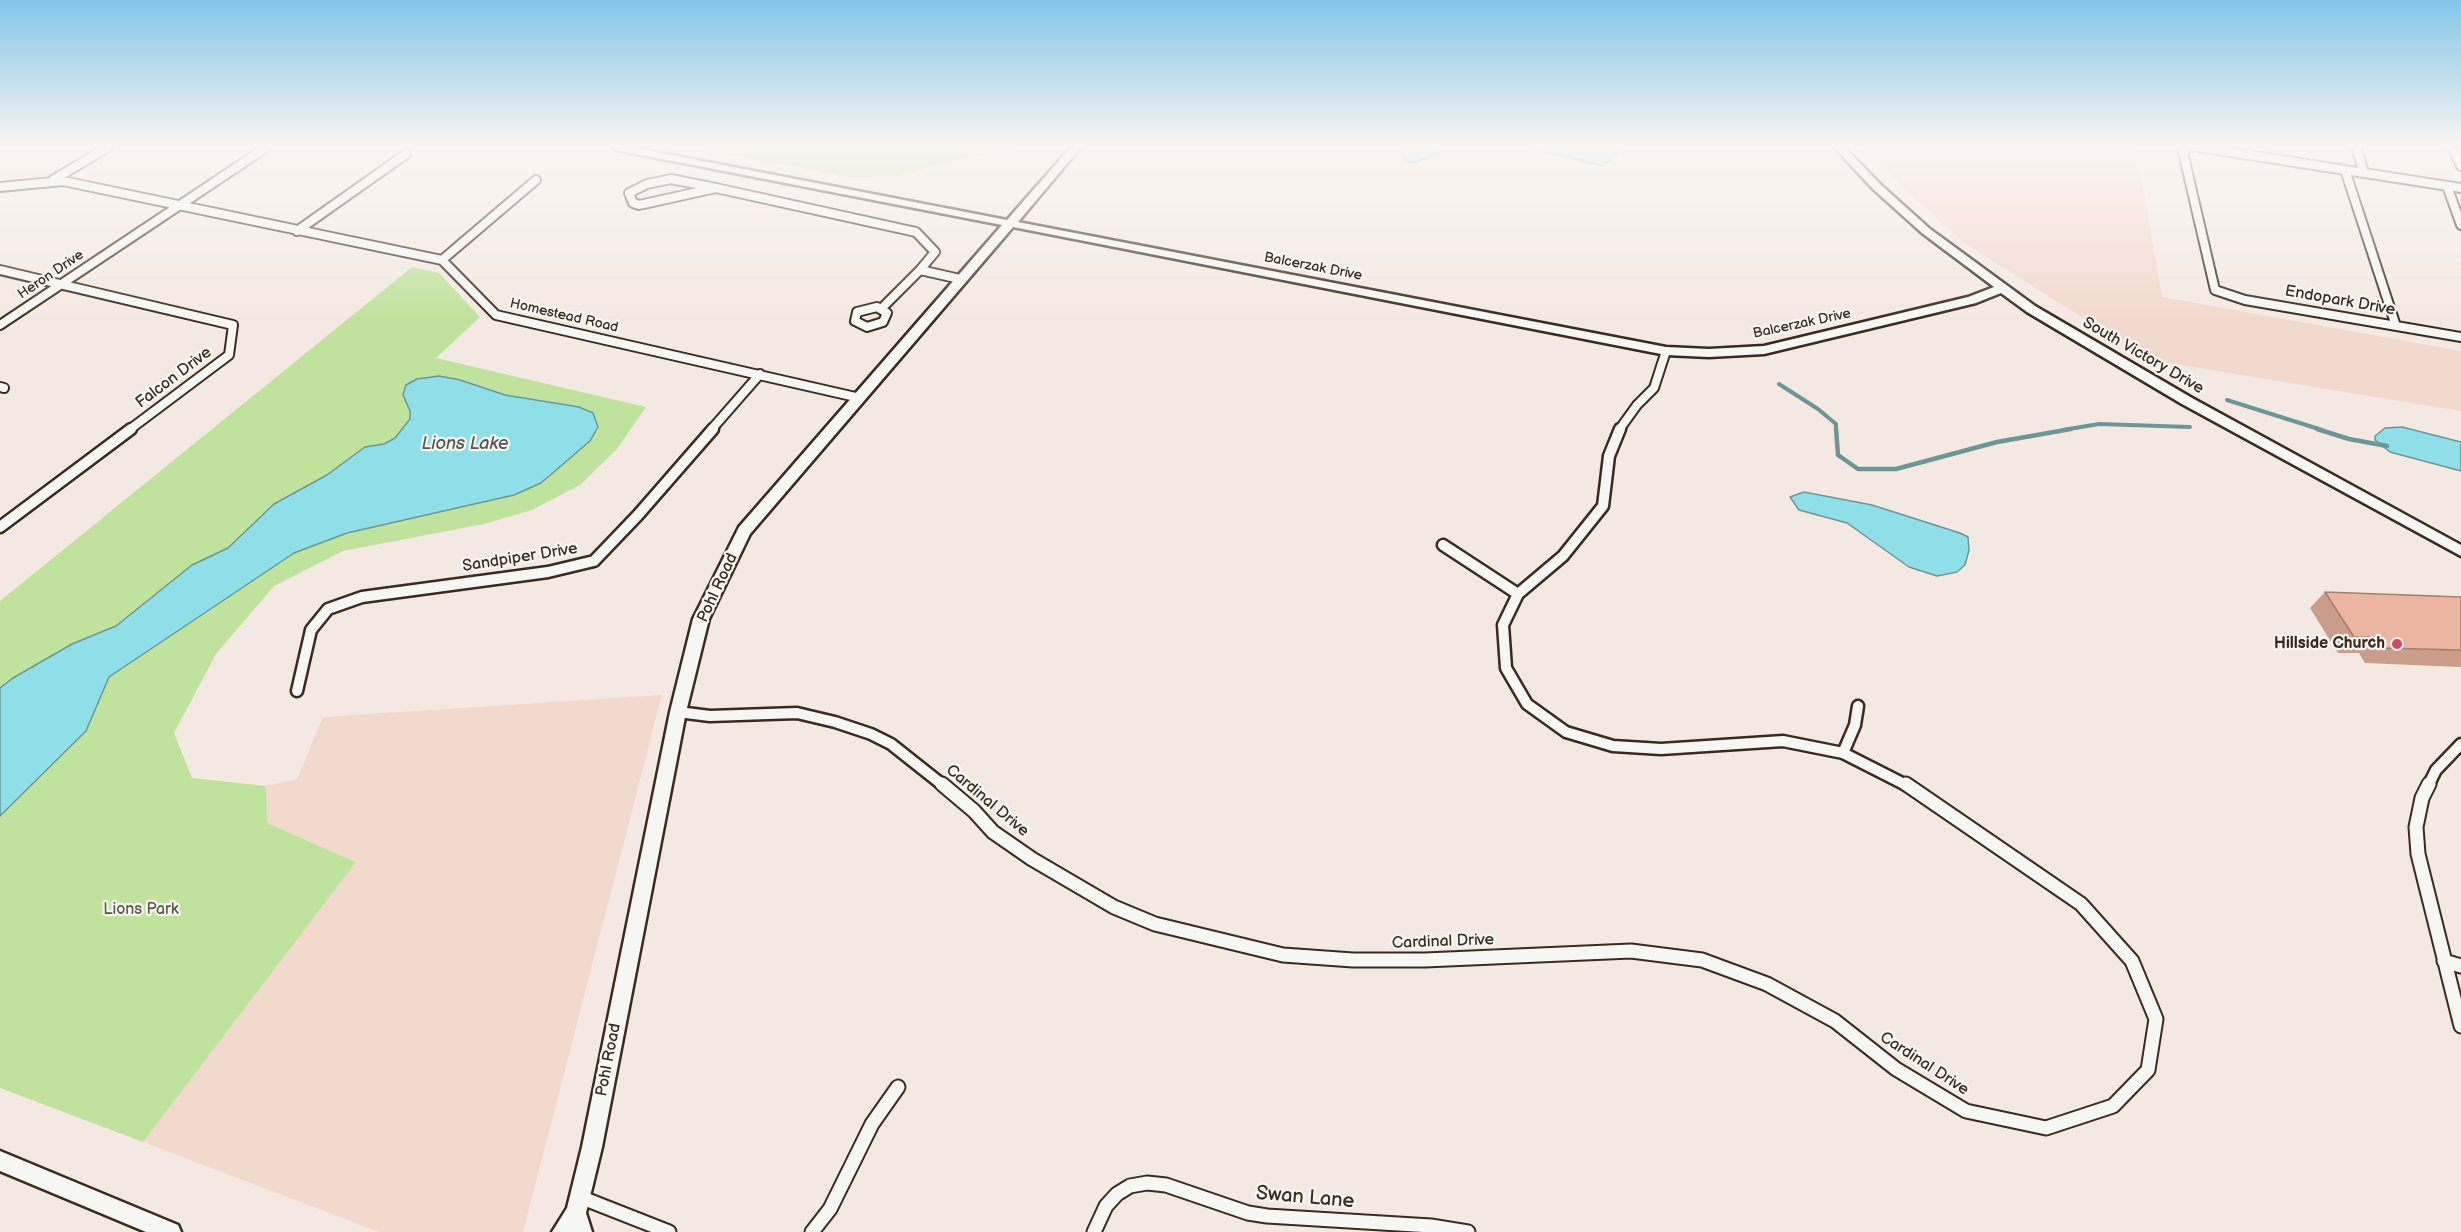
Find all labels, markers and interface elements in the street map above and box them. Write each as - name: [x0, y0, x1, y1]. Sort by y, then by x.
- street label: Heron Drive: [15, 247, 87, 303]
- street label: Balcerzak Drive: [1263, 249, 1363, 285]
- street label: Endopark Drive: [2283, 282, 2397, 320]
- street label: Homestead Road: [508, 295, 620, 337]
- street label: Balcerzak Drive: [1752, 305, 1852, 343]
- street label: South Victory Drive: [2079, 313, 2207, 399]
- street label: Falcon Drive: [132, 343, 216, 413]
- water label: Lions Lake: [421, 433, 509, 455]
- street label: Sandpiper Drive: [461, 539, 579, 577]
- street label: Pohl Road: [694, 550, 742, 626]
- place label: Hillside Church: [2274, 634, 2385, 654]
- marker: Hillside Church: [2390, 637, 2404, 651]
- street label: Cardinal Drive: [942, 761, 1032, 841]
- park label: Lions Park: [103, 900, 179, 920]
- street label: Cardinal Drive: [1392, 931, 1494, 953]
- street label: Pohl Road: [593, 1022, 625, 1098]
- street label: Cardinal Drive: [1876, 1028, 1972, 1100]
- street label: Swan Lane: [1255, 1182, 1355, 1214]

